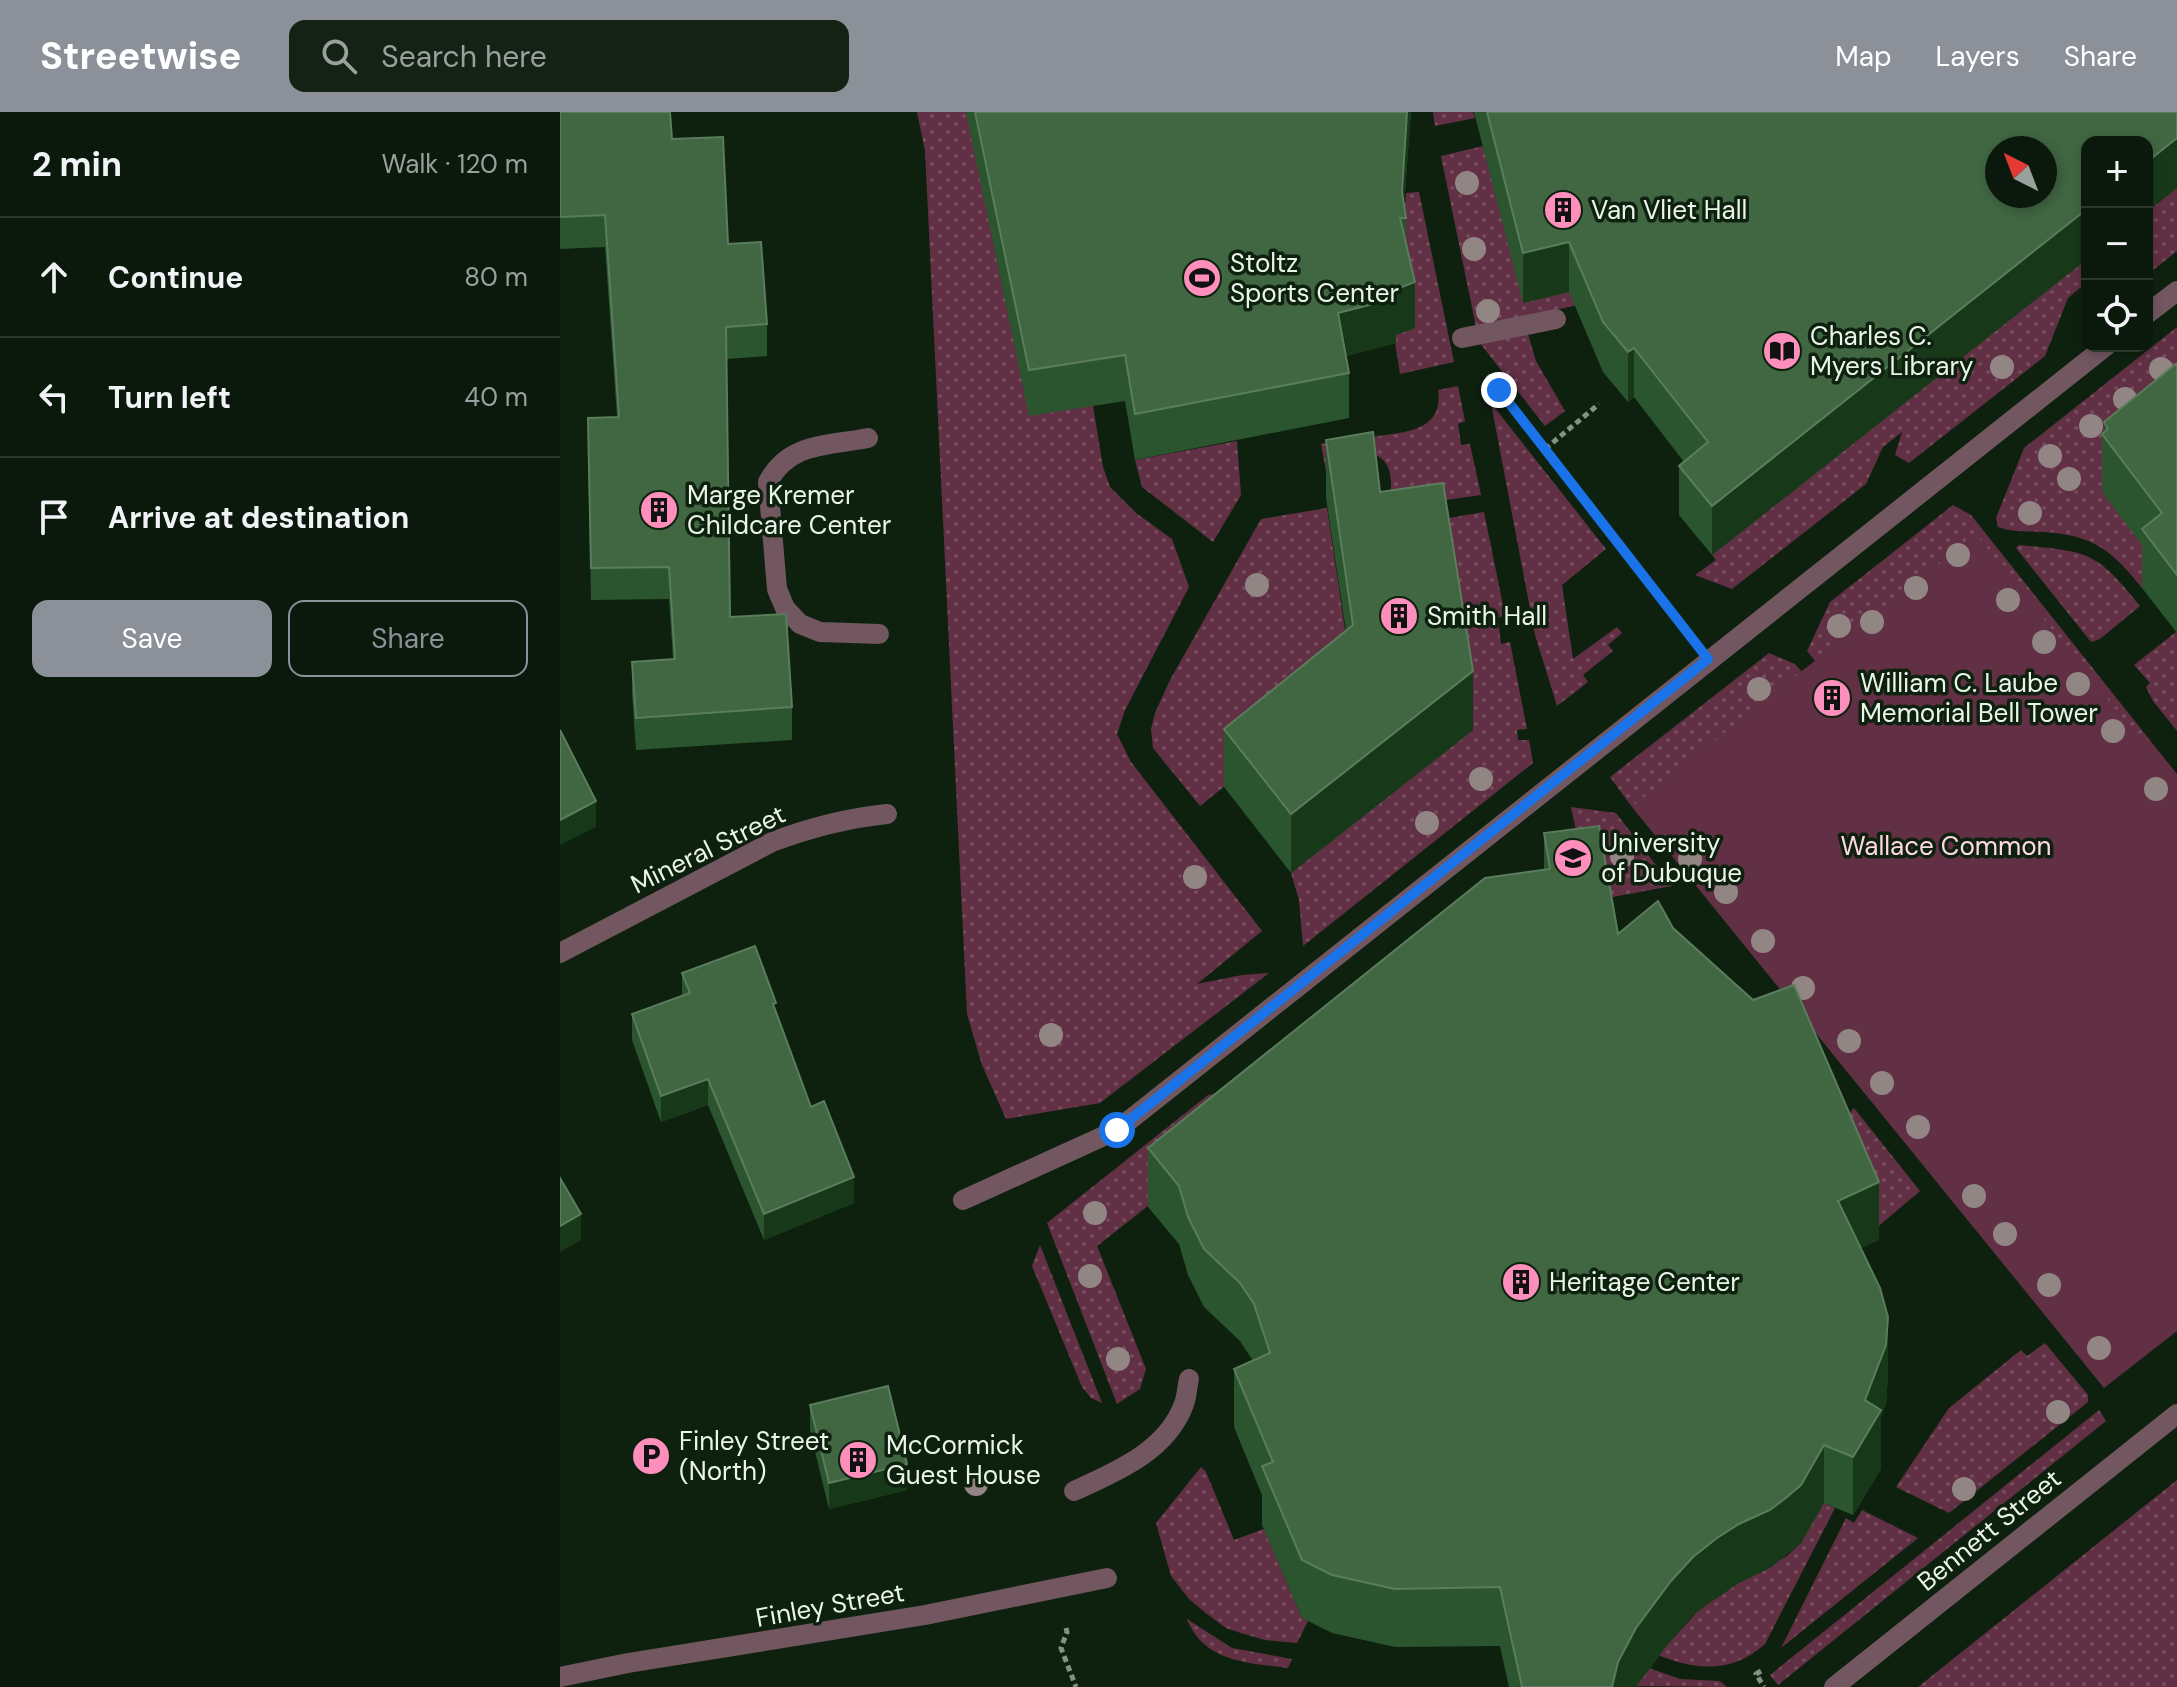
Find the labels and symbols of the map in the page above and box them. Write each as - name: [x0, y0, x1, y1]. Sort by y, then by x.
- north arrow: [1985, 136, 2057, 208]
- building icon: Van Vliet Hall: [1542, 189, 1584, 231]
- place label: Van Vliet Hall: [1591, 193, 1747, 227]
- place label: Stoltz Sports Center: [1230, 246, 1399, 310]
- sports icon: Stoltz Sports Center: [1181, 257, 1223, 299]
- place label: Charles C. Myers Library: [1810, 319, 1974, 383]
- library icon: Charles C. Myers Library: [1761, 330, 1803, 372]
- route end: [1481, 372, 1517, 408]
- place label: Marge Kremer Childcare Center: [687, 478, 891, 542]
- building icon: Marge Kremer Childcare Center: [638, 489, 680, 531]
- building icon: Smith Hall: [1378, 595, 1420, 637]
- place label: Smith Hall: [1427, 599, 1547, 633]
- place label: William C. Laube Memorial Bell Tower: [1860, 666, 2098, 730]
- building icon: William C. Laube Memorial Bell Tower: [1811, 677, 1853, 719]
- street label: Mineral Street: [625, 797, 791, 901]
- place label: University of Dubuque: [1601, 826, 1742, 890]
- park label: Wallace Common: [1840, 829, 2052, 863]
- school or university icon: University of Dubuque: [1552, 837, 1594, 879]
- route start: [1099, 1112, 1135, 1148]
- building icon: Heritage Center: [1500, 1261, 1542, 1303]
- place label: Heritage Center: [1549, 1265, 1740, 1299]
- place label: Finley Street (North): [679, 1424, 829, 1488]
- place label: McCormick Guest House: [886, 1428, 1041, 1492]
- parking icon: Finley Street (North): [630, 1435, 672, 1477]
- building icon: McCormick Guest House: [837, 1439, 879, 1481]
- street label: Bennett Street: [1910, 1462, 2068, 1598]
- street label: Finley Street: [753, 1575, 907, 1635]

